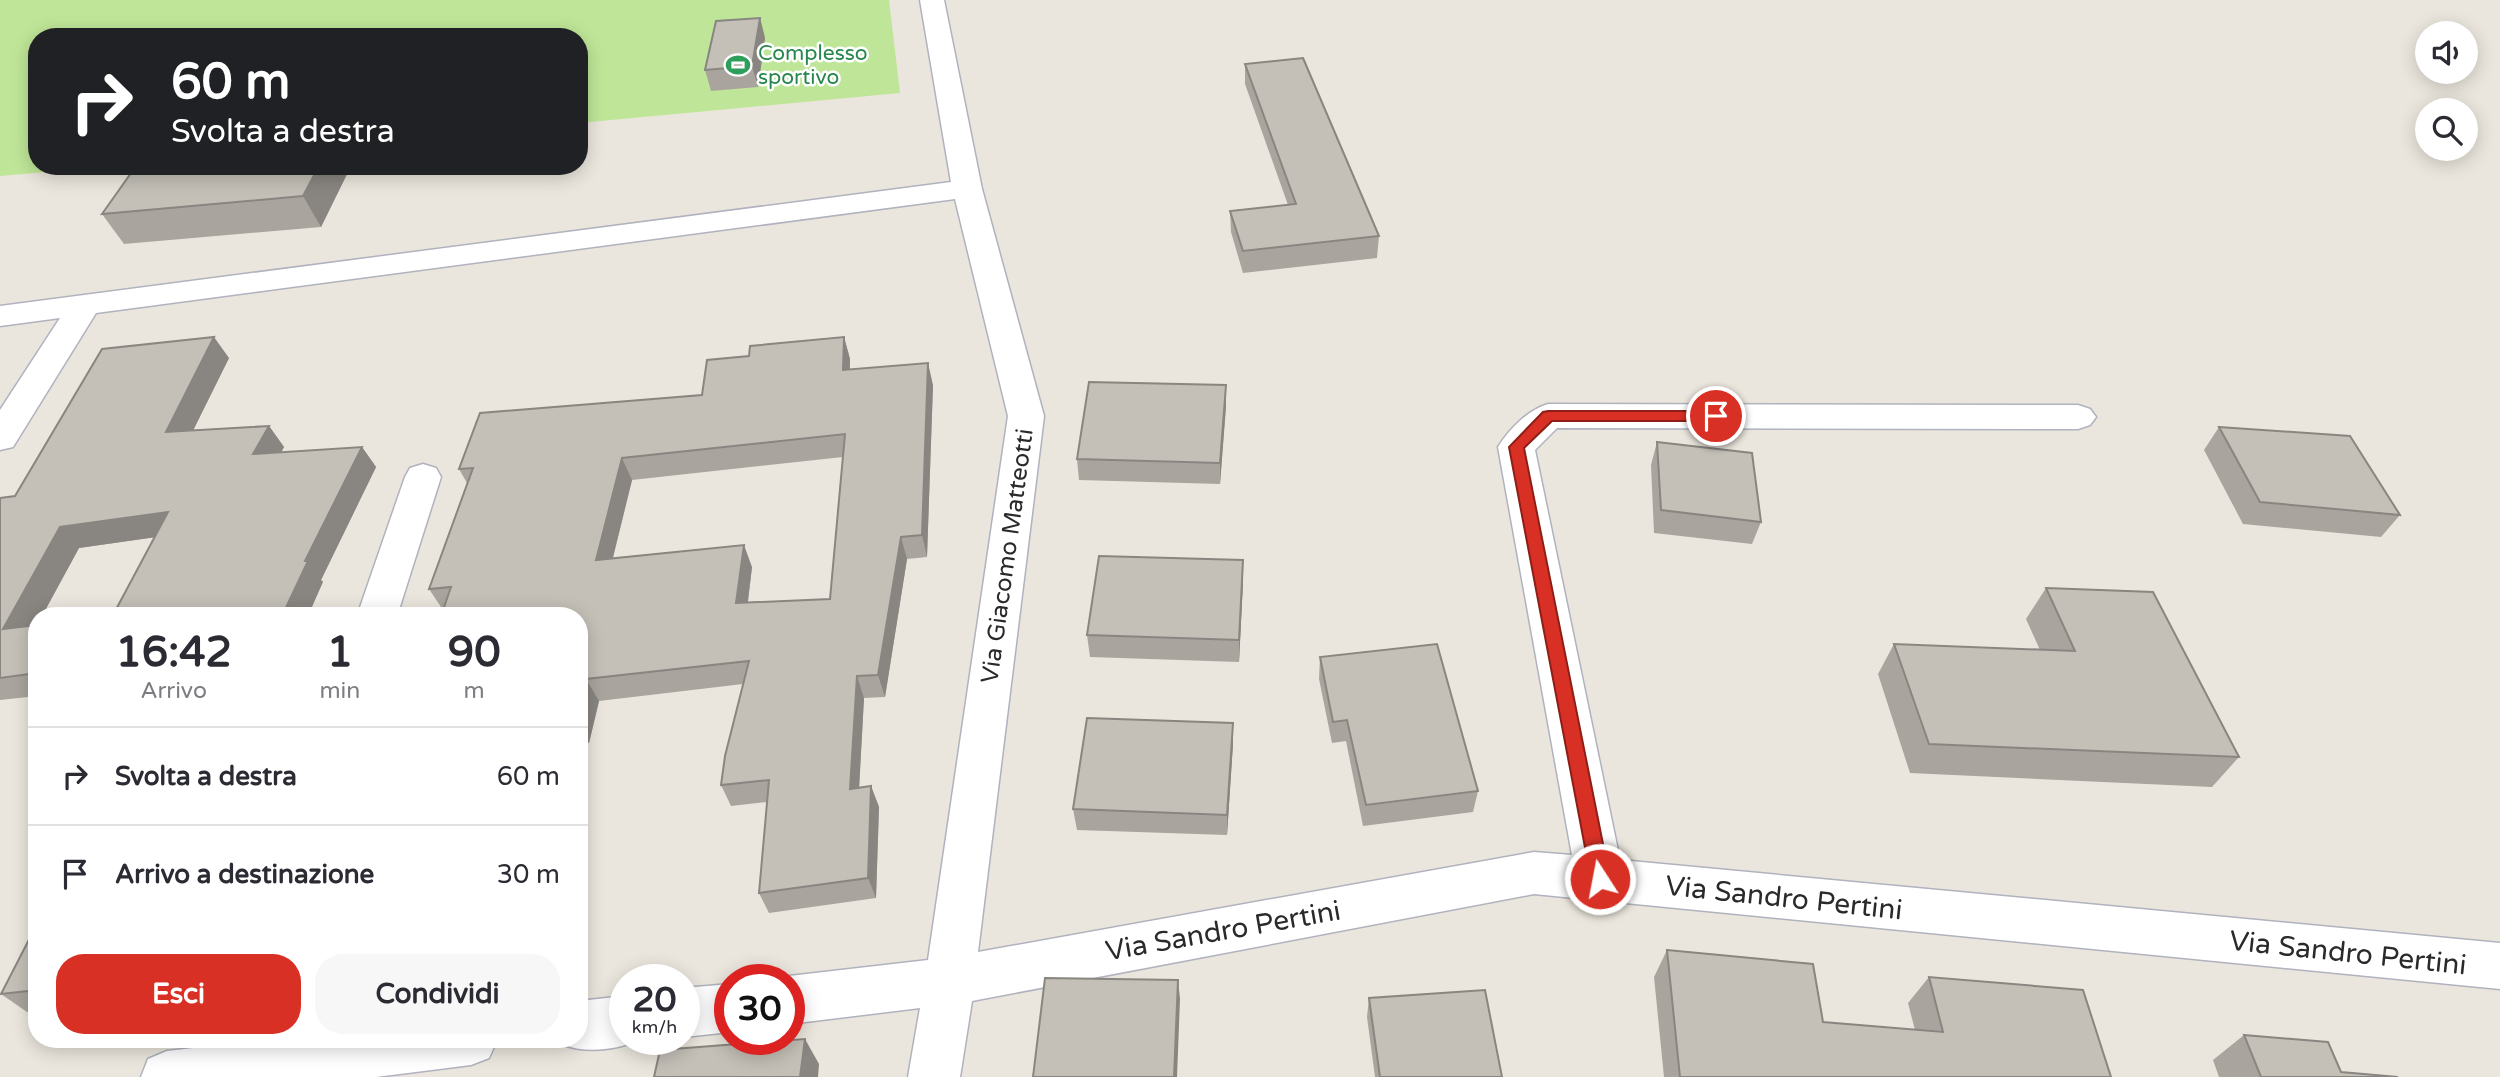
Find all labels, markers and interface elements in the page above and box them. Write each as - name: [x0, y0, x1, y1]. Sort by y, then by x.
- map controls: [2415, 21, 2478, 161]
- button: sound: [2415, 21, 2478, 84]
- place label: Complesso sportivo: [758, 41, 868, 90]
- sports icon: Complesso sportivo: [724, 51, 752, 79]
- text: 60 m: [171, 53, 290, 112]
- icon: right: [56, 56, 147, 147]
- button: search: [2415, 98, 2478, 161]
- text: Svolta a destra: [171, 113, 395, 151]
- pin: [1686, 386, 1746, 446]
- icon: arrive: [1697, 397, 1735, 435]
- street label: Via Giacomo Matteotti: [975, 427, 1040, 685]
- text: 16:42: [115, 627, 232, 678]
- text: 1: [327, 627, 353, 678]
- text: 90: [448, 627, 501, 678]
- text: Arrivo: [141, 677, 207, 705]
- text: min: [319, 677, 360, 705]
- text: m: [464, 677, 485, 705]
- icon: right: [56, 757, 94, 795]
- text: Svolta a destra: [115, 761, 297, 792]
- text: 60 m: [497, 761, 560, 792]
- position arrow: [1563, 842, 1637, 916]
- icon: arrive: [56, 855, 94, 893]
- text: Arrivo a destinazione: [115, 859, 374, 890]
- text: 30 m: [497, 859, 560, 890]
- street label: Via Sandro Pertini: [1664, 869, 1904, 927]
- street label: Via Sandro Pertini: [1103, 894, 1343, 968]
- street label: Via Sandro Pertini: [2228, 924, 2468, 982]
- button: Esci: [56, 954, 301, 1034]
- button: Condividi: [315, 954, 560, 1034]
- speed limit sign: 30: [714, 964, 805, 1055]
- text: 20: [633, 979, 676, 1021]
- text: km/h: [632, 1016, 677, 1038]

